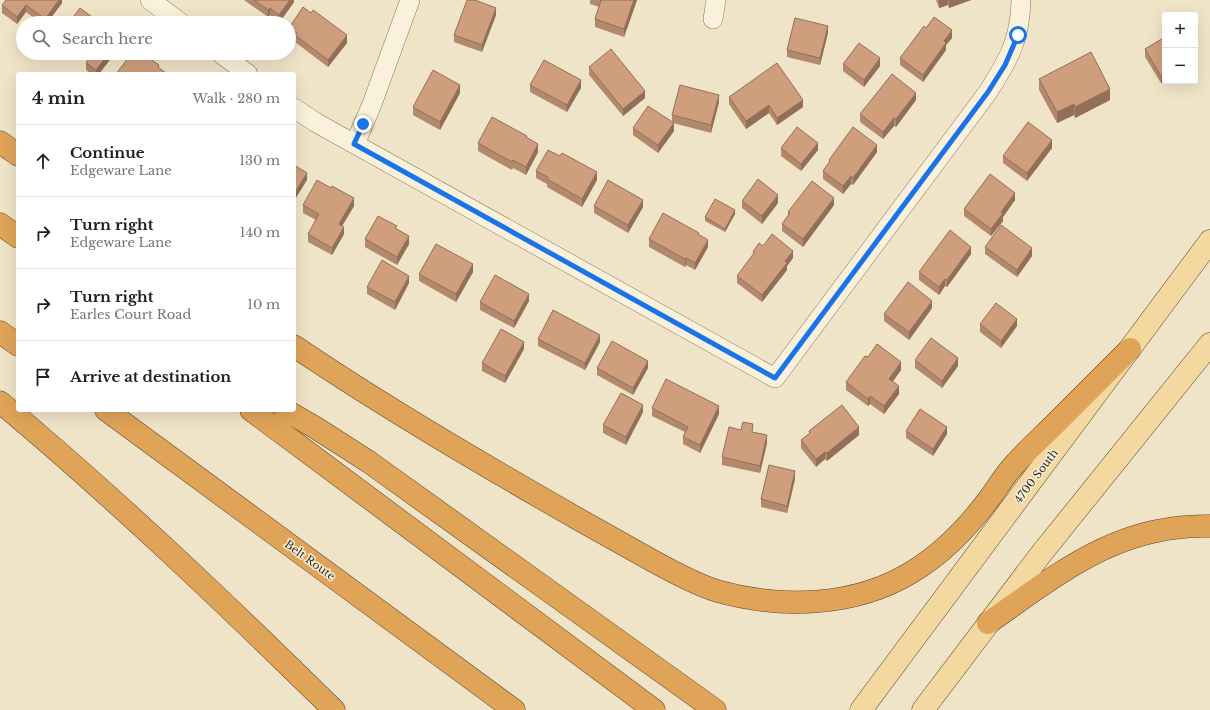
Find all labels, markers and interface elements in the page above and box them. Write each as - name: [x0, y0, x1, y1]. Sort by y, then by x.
- map controls: [1162, 12, 1198, 84]
- button: +: [1162, 12, 1198, 48]
- search box: [16, 16, 296, 60]
- route start: [1009, 26, 1027, 44]
- icon: search: [30, 27, 52, 49]
- text: Search here: [62, 29, 153, 48]
- button: −: [1162, 48, 1198, 84]
- text: 4 min: [32, 88, 85, 109]
- text: Walk · 280 m: [193, 90, 280, 107]
- route end: [354, 115, 372, 133]
- text: Continue: [70, 143, 145, 162]
- icon: ahead: [32, 150, 54, 172]
- text: 130 m: [239, 152, 280, 169]
- text: Edgeware Lane: [70, 162, 172, 179]
- text: Turn right: [70, 215, 153, 234]
- icon: right: [32, 222, 54, 244]
- text: 140 m: [240, 224, 280, 241]
- text: Edgeware Lane: [70, 234, 172, 251]
- text: Turn right: [70, 287, 153, 306]
- icon: right: [32, 294, 54, 316]
- text: 10 m: [247, 296, 280, 313]
- text: Earles Court Road: [70, 306, 191, 323]
- icon: arrive: [32, 366, 54, 388]
- text: Arrive at destination: [70, 367, 231, 386]
- street label: 4700 South: [1011, 446, 1061, 506]
- street label: Belt Route: [282, 537, 338, 583]

